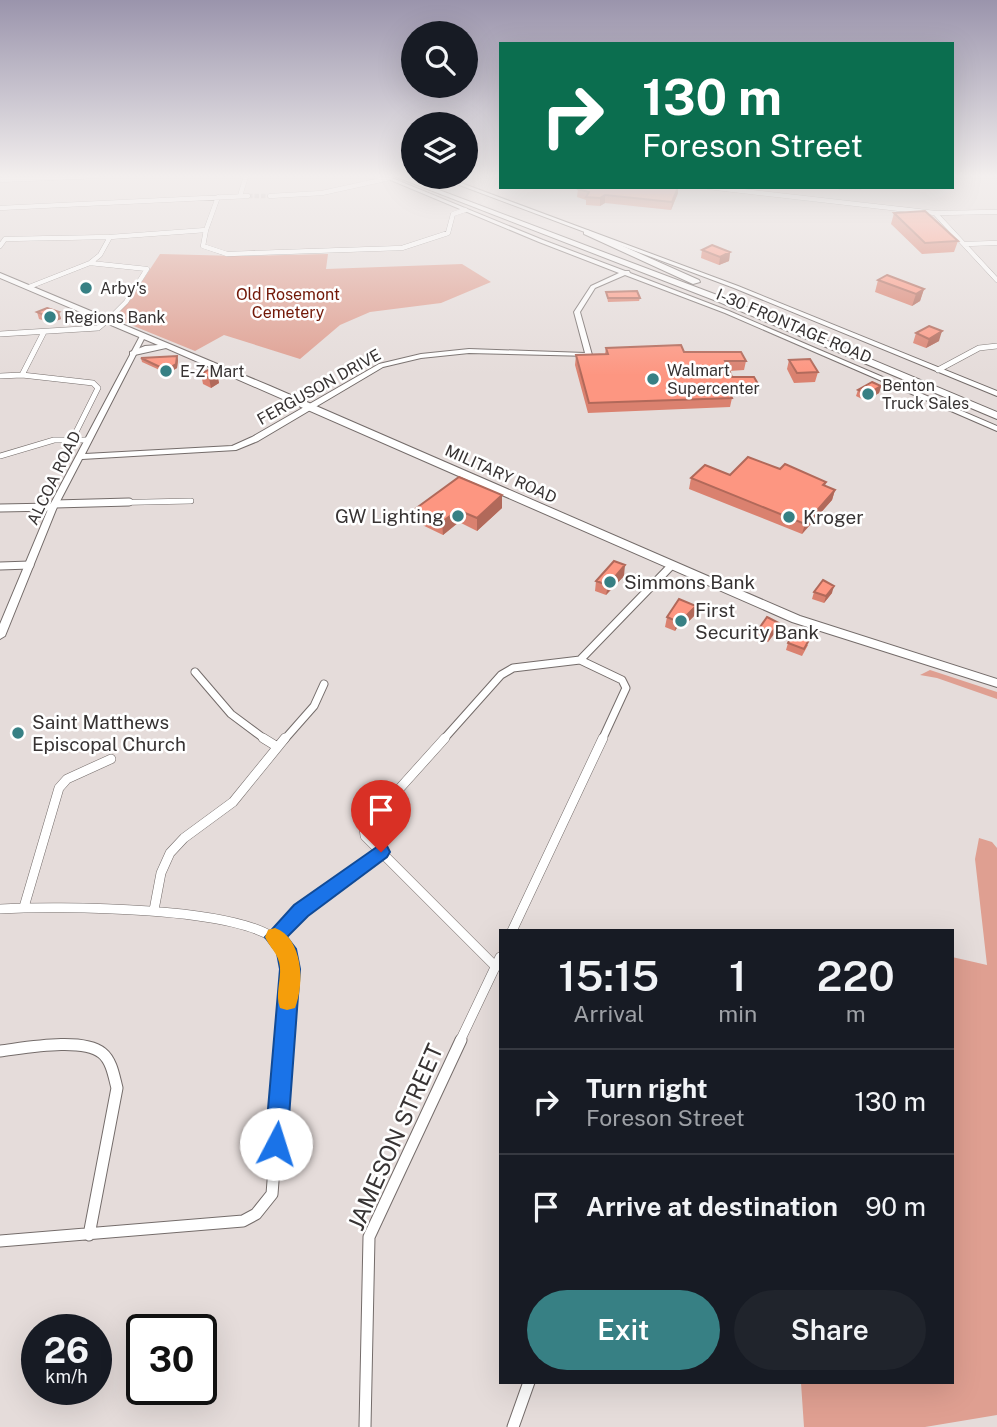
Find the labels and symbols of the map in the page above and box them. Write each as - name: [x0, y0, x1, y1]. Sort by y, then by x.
- place label: Arby's: [100, 279, 147, 298]
- marker: Arby's: [78, 280, 94, 296]
- park label: Old Rosemont Cemetery: [236, 285, 340, 322]
- street label: I-30 FRONTAGE ROAD: [713, 285, 875, 367]
- place label: Regions Bank: [64, 308, 165, 327]
- marker: Regions Bank: [42, 309, 58, 325]
- street label: FERGUSON DRIVE: [254, 345, 384, 429]
- place label: Walmart Supercenter: [667, 361, 760, 398]
- place label: E-Z Mart: [180, 362, 244, 381]
- marker: E-Z Mart: [158, 363, 174, 379]
- marker: Walmart Supercenter: [645, 371, 661, 387]
- place label: Benton Truck Sales: [882, 376, 969, 413]
- marker: Benton Truck Sales: [860, 386, 876, 402]
- street label: ALCOA ROAD: [23, 428, 85, 528]
- street label: MILITARY ROAD: [442, 441, 560, 507]
- place label: GW Lighting: [335, 505, 444, 527]
- place label: Kroger: [803, 506, 864, 528]
- marker: GW Lighting: [450, 508, 466, 524]
- marker: Kroger: [781, 509, 797, 525]
- place label: Simmons Bank: [624, 571, 755, 593]
- marker: Simmons Bank: [602, 574, 618, 590]
- place label: First Security Bank: [695, 599, 819, 643]
- marker: First Security Bank: [673, 613, 689, 629]
- place label: Saint Matthews Episcopal Church: [32, 711, 186, 755]
- marker: Saint Matthews Episcopal Church: [10, 725, 26, 741]
- pin: [351, 780, 411, 852]
- street label: JAMESON STREET: [342, 1039, 448, 1234]
- position arrow: [239, 1107, 313, 1181]
- speed limit sign: 30: [126, 1314, 217, 1405]

